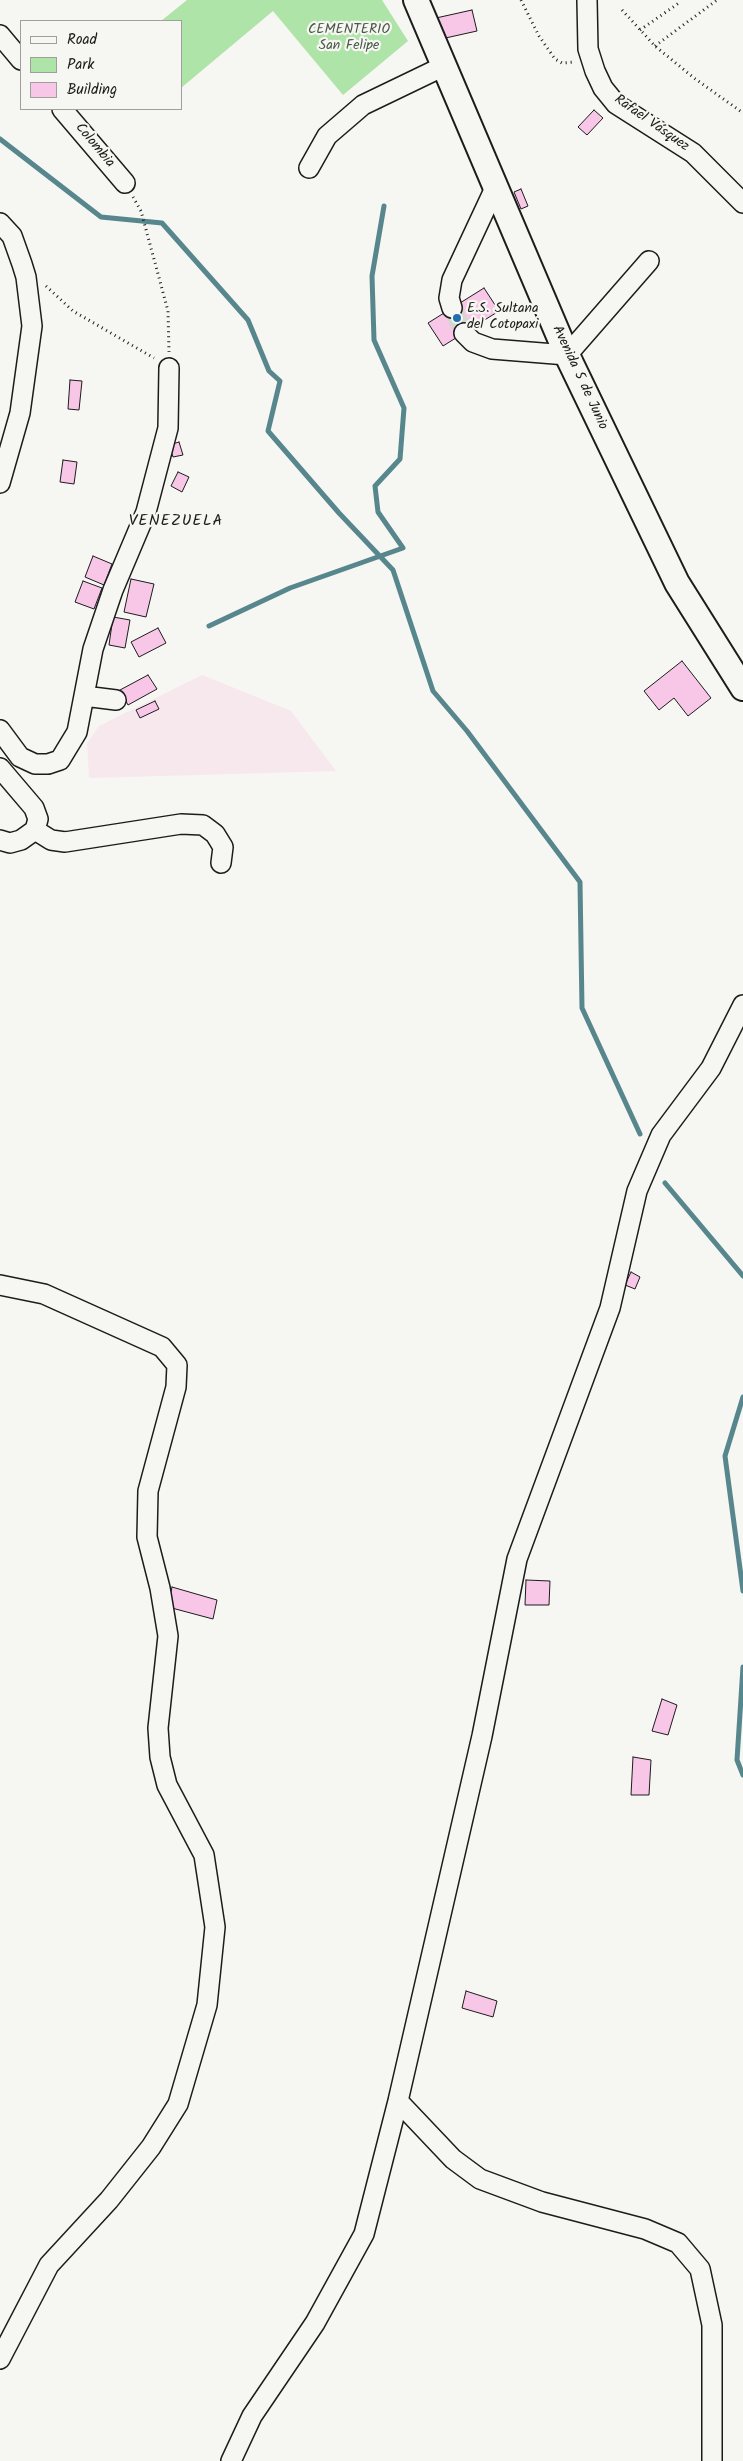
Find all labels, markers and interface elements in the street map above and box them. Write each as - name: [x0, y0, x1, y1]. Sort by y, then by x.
- legend: [20, 20, 182, 110]
- park label: CEMENTERIO San Felipe: [308, 23, 390, 56]
- text: Road: [67, 28, 97, 52]
- text: Park: [67, 53, 94, 77]
- text: Building: [67, 78, 117, 102]
- street label: Rafael Vásquez: [610, 92, 692, 156]
- street label: Colombia: [71, 120, 117, 172]
- place label: E.S. Sultana del Cotopaxi: [467, 302, 538, 334]
- marker: E.S. Sultana del Cotopaxi: [451, 312, 463, 324]
- street label: Avenida 5 de Junio: [547, 323, 611, 433]
- district label: VENEZUELA: [128, 512, 224, 532]

